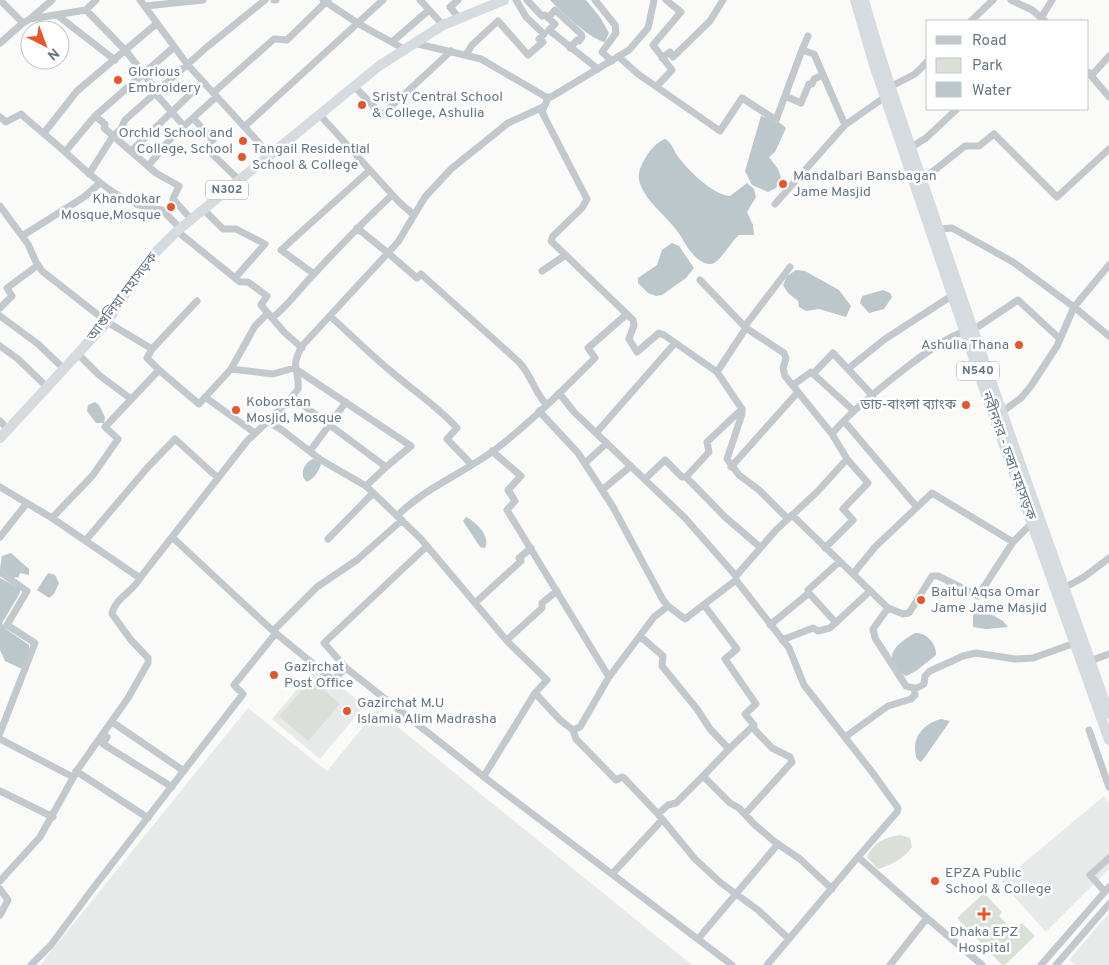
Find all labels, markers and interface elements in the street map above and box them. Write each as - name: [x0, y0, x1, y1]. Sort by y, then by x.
- north arrow: [20, 20, 70, 70]
- legend: [926, 20, 1089, 110]
- text: Road: [972, 32, 1007, 51]
- text: N: [43, 44, 62, 63]
- text: Park: [972, 57, 1003, 76]
- place label: Glorious Embroidery: [128, 64, 201, 97]
- marker: Glorious Embroidery: [112, 74, 124, 86]
- text: Water: [972, 82, 1012, 101]
- place label: Sristy Central School & College, Ashulia: [372, 89, 503, 122]
- marker: Sristy Central School & College, Ashulia: [356, 99, 368, 111]
- place label: Orchid School and College, School: [118, 125, 233, 158]
- marker: Orchid School and College, School: [237, 135, 249, 147]
- place label: Tangail Residential School & College: [252, 141, 370, 174]
- marker: Tangail Residential School & College: [236, 151, 248, 163]
- place label: Mandalbari Bansbagan Jame Masjid: [793, 168, 937, 201]
- marker: Mandalbari Bansbagan Jame Masjid: [777, 178, 789, 190]
- road number: N302: [206, 180, 248, 200]
- place label: Khandokar Mosque,Mosque: [61, 191, 162, 224]
- marker: Khandokar Mosque,Mosque: [165, 201, 177, 213]
- street label: আশুলিয়া মহাসড়ক: [83, 248, 162, 345]
- place label: Ashulia Thana: [921, 337, 1009, 354]
- marker: Ashulia Thana: [1013, 339, 1025, 351]
- road number: N540: [957, 362, 999, 381]
- street label: নবীনগর - চন্দ্রা মহাসড়ক: [977, 388, 1040, 523]
- place label: Koborstan Mosjid, Mosque: [246, 394, 342, 427]
- place label: ডাচ-বাংলা ব্যাংক: [859, 397, 957, 414]
- marker: ডাচ-বাংলা ব্যাংক: [960, 399, 972, 411]
- marker: Koborstan Mosjid, Mosque: [230, 404, 242, 416]
- place label: Baitul Aqsa Omar Jame Jame Masjid: [931, 584, 1047, 617]
- marker: Baitul Aqsa Omar Jame Jame Masjid: [915, 594, 927, 606]
- place label: Gazirchat Post Office: [284, 659, 353, 692]
- marker: Gazirchat Post Office: [268, 669, 280, 681]
- place label: Gazirchat M.U Islamia Alim Madrasha: [357, 695, 497, 728]
- marker: Gazirchat M.U Islamia Alim Madrasha: [341, 705, 353, 717]
- place label: EPZA Public School & College: [945, 865, 1051, 898]
- marker: EPZA Public School & College: [929, 875, 941, 887]
- marker: Dhaka EPZ Hospital: [977, 907, 991, 921]
- place label: Dhaka EPZ Hospital: [950, 924, 1018, 957]

